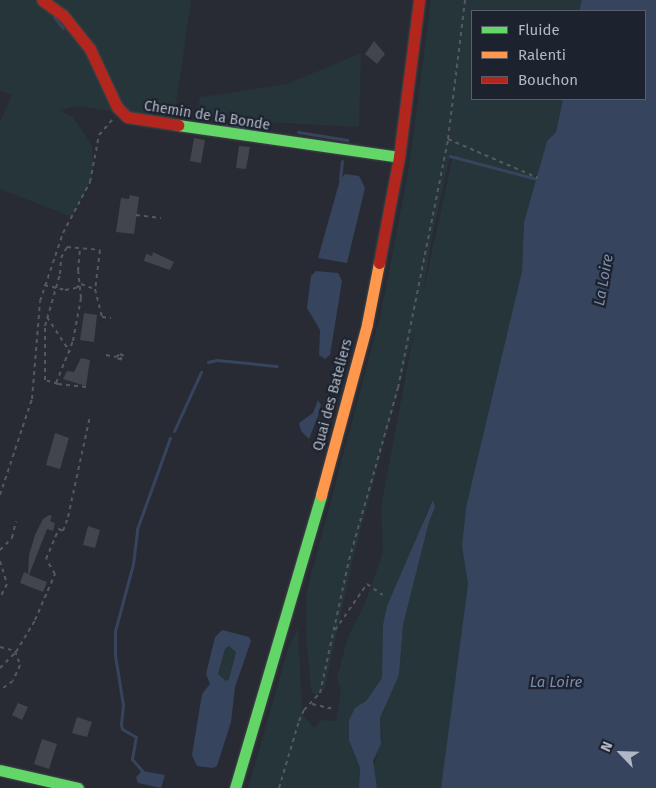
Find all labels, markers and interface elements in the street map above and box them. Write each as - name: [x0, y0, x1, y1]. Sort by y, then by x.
- legend: [471, 10, 646, 100]
- text: Fluide: [518, 21, 560, 39]
- text: Ralenti: [518, 46, 566, 64]
- text: Bouchon: [518, 71, 578, 89]
- street label: Chemin de la Bonde: [143, 98, 271, 134]
- water label: La Loire: [591, 253, 617, 307]
- street label: Quai des Bateliers: [310, 337, 356, 453]
- water label: La Loire: [530, 674, 582, 692]
- north arrow: [596, 728, 646, 778]
- text: N: [597, 739, 616, 754]

